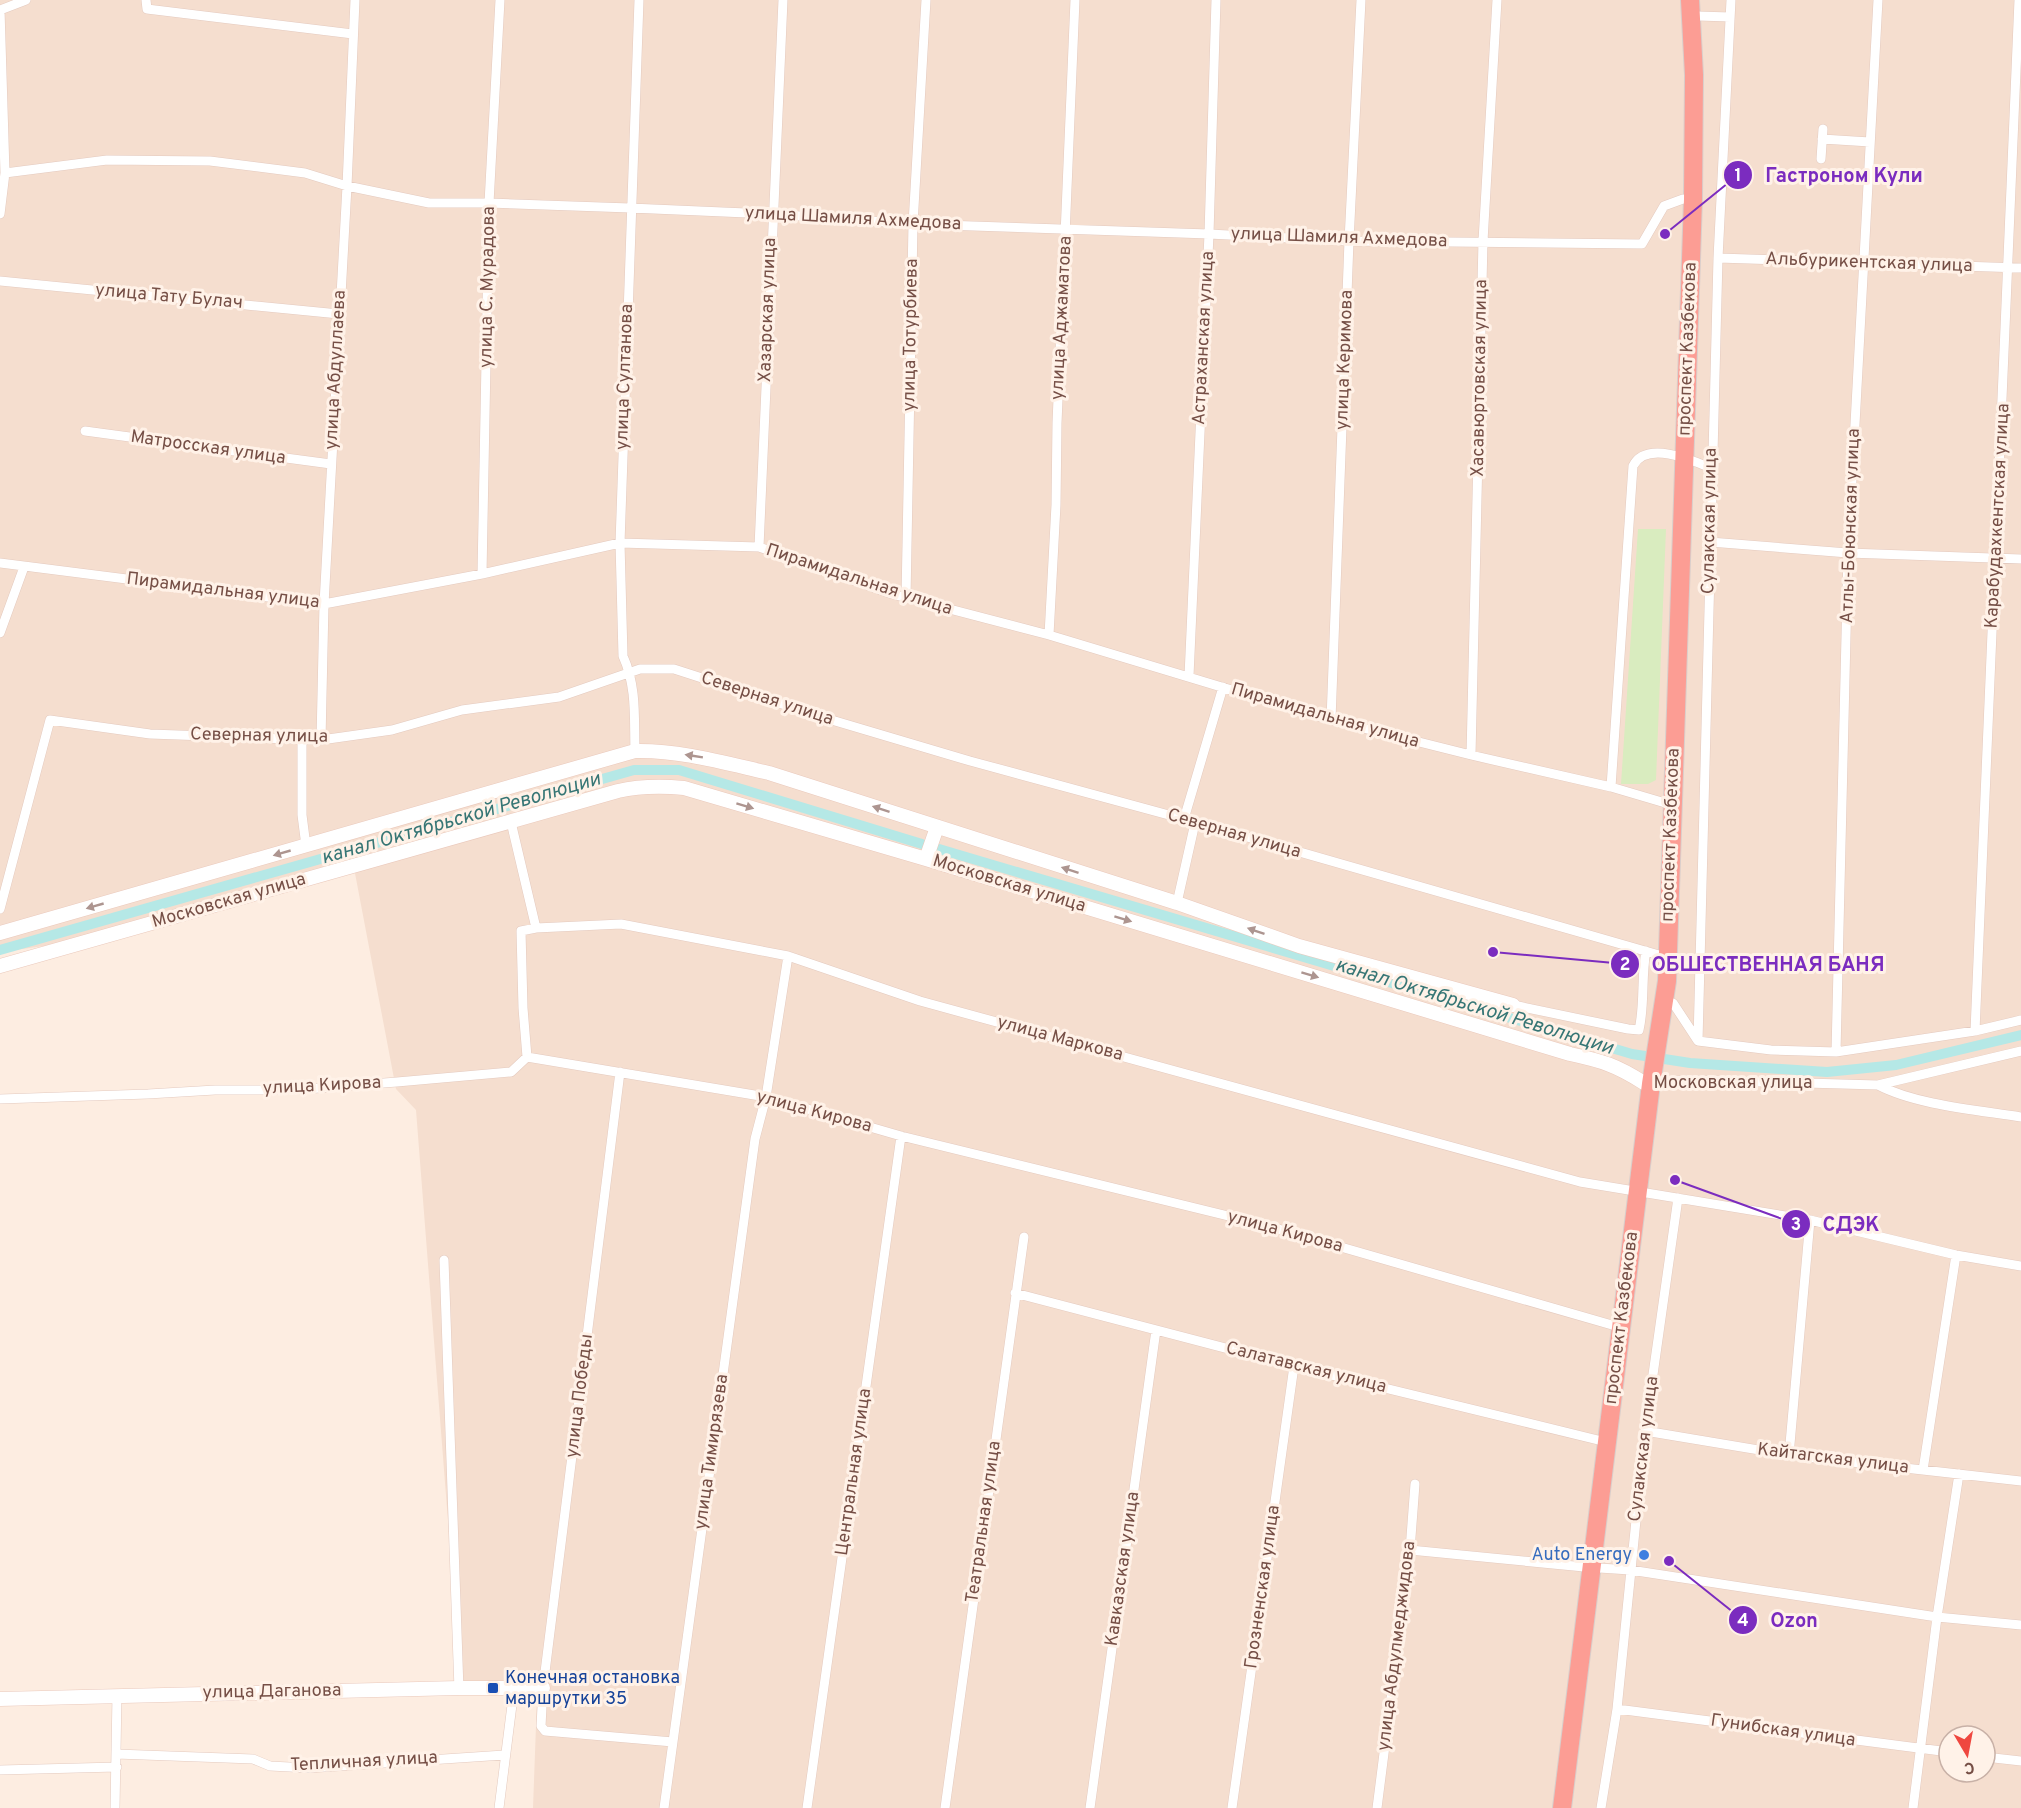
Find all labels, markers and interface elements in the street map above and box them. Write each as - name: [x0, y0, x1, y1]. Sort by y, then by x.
- callout: Гастроном Кули: [1723, 156, 1934, 194]
- text: Гастроном Кули: [1765, 164, 1923, 190]
- text: 1: [1734, 165, 1742, 188]
- street label: улица Шамиля Ахмедова: [744, 202, 962, 236]
- street label: улица С. Мурадова: [475, 206, 501, 368]
- street label: улица Шамиля Ахмедова: [1230, 223, 1448, 253]
- street label: улица Аджаматова: [1046, 235, 1078, 401]
- street label: Хазарская улица: [754, 237, 782, 383]
- street label: Альбурикентская улица: [1765, 248, 1973, 278]
- street label: Астраханская улица: [1188, 250, 1220, 426]
- street label: улица Тотурбиева: [898, 258, 924, 412]
- street label: проспект Казбекова: [1673, 262, 1703, 436]
- street label: улица Тату Булач: [94, 279, 244, 315]
- street label: Хасавюртовская улица: [1467, 279, 1493, 477]
- street label: улица Абдуллаева: [320, 290, 352, 450]
- street label: улица Керимова: [1331, 290, 1359, 430]
- street label: улица Султанова: [611, 304, 639, 450]
- street label: Карабудахкентская улица: [1981, 403, 2015, 629]
- street label: Матросская улица: [129, 426, 287, 470]
- street label: Атлы-Боюнская улица: [1836, 428, 1866, 624]
- street label: Сулакская улица: [1697, 448, 1723, 594]
- street label: Пирамидальная улица: [763, 539, 955, 621]
- street label: Пирамидальная улица: [125, 568, 321, 614]
- street label: Северная улица: [698, 667, 836, 731]
- street label: Пирамидальная улица: [1228, 678, 1422, 754]
- street label: Северная улица: [190, 723, 328, 749]
- street label: проспект Казбекова: [1656, 748, 1686, 922]
- one-way arrow: [684, 752, 703, 761]
- water label: канал Октябрьской Революции: [318, 766, 604, 871]
- one-way arrow: [736, 802, 754, 811]
- one-way arrow: [872, 804, 890, 814]
- street label: Северная улица: [1164, 804, 1304, 864]
- one-way arrow: [273, 849, 291, 858]
- street label: Московская улица: [930, 850, 1088, 918]
- one-way arrow: [1061, 865, 1079, 874]
- street label: Московская улица: [149, 868, 309, 934]
- one-way arrow: [86, 902, 104, 911]
- one-way arrow: [1114, 915, 1132, 924]
- one-way arrow: [1246, 925, 1264, 935]
- callout: ОБШЕСТВЕННАЯ БАНЯ: [1610, 945, 1897, 983]
- water label: канал Октябрьской Революции: [1332, 952, 1617, 1062]
- text: ОБШЕСТВЕННАЯ БАНЯ: [1651, 953, 1885, 979]
- text: 2: [1619, 954, 1631, 977]
- one-way arrow: [1301, 971, 1319, 980]
- street label: улица Маркова: [994, 1011, 1126, 1067]
- street label: улица Кирова: [262, 1071, 382, 1101]
- street label: Московская улица: [1653, 1072, 1813, 1095]
- street label: улица Кирова: [754, 1086, 874, 1138]
- callout: СДЭК: [1781, 1205, 1892, 1243]
- street label: улица Кирова: [1225, 1206, 1345, 1258]
- text: СДЭК: [1822, 1213, 1880, 1239]
- text: 3: [1791, 1214, 1801, 1237]
- street label: проспект Казбекова: [1600, 1230, 1644, 1406]
- street label: улица Победы: [561, 1333, 599, 1459]
- street label: Салатавская улица: [1223, 1337, 1389, 1399]
- street label: улица Тимирязева: [690, 1373, 734, 1531]
- street label: Сулакская улица: [1624, 1375, 1664, 1523]
- street label: Центральная улица: [831, 1387, 877, 1557]
- street label: Кайтагская улица: [1756, 1438, 1910, 1480]
- street label: Театральная улица: [961, 1439, 1007, 1605]
- street label: Кавказская улица: [1101, 1490, 1145, 1648]
- street label: Грозненская улица: [1240, 1504, 1286, 1670]
- street label: улица Абдулмеджидова: [1373, 1540, 1421, 1752]
- place label: Auto Energy: [1531, 1544, 1632, 1567]
- marker: Auto Energy: [1637, 1548, 1651, 1562]
- callout: Ozon: [1728, 1601, 1830, 1639]
- text: Ozon: [1770, 1609, 1818, 1635]
- text: 4: [1737, 1610, 1749, 1633]
- place label: Конечная остановка маршрутки 35: [505, 1667, 680, 1711]
- street label: улица Даганова: [202, 1679, 342, 1705]
- marker: Конечная остановка маршрутки 35: [486, 1681, 500, 1695]
- street label: Гунибская улица: [1709, 1709, 1857, 1753]
- north arrow: [1937, 1724, 1997, 1784]
- street label: Тепличная улица: [290, 1747, 438, 1777]
- text: С: [1962, 1756, 1976, 1778]

